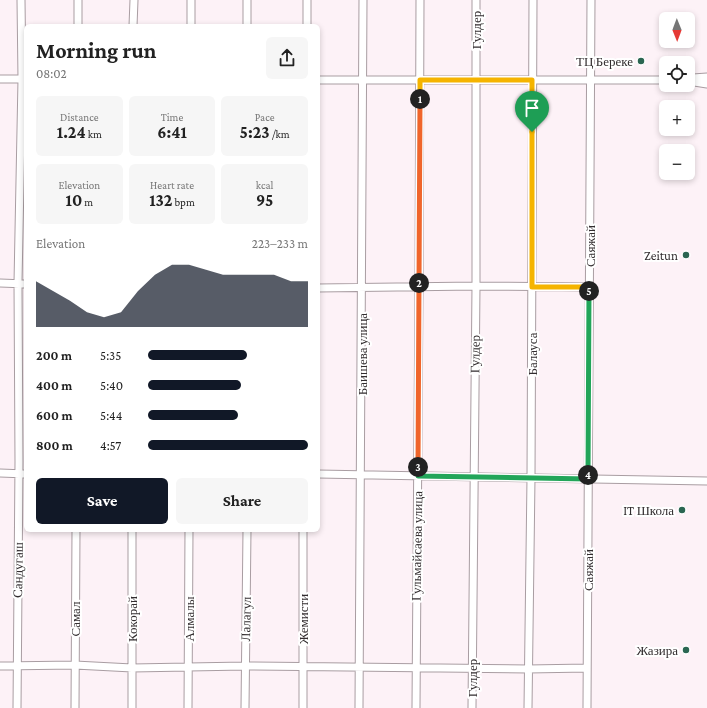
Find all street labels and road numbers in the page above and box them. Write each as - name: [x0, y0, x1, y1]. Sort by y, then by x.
- street label: Гулдер: [469, 11, 484, 49]
- street label: Саяжай: [583, 225, 598, 267]
- street label: Баишева улица: [355, 313, 370, 395]
- street label: Балауса: [525, 332, 540, 376]
- street label: Гулдер: [467, 335, 483, 373]
- street label: Гульмайсаева улица: [409, 491, 425, 601]
- street label: Сандугаш: [10, 542, 26, 598]
- street label: Саяжай: [581, 549, 596, 591]
- street label: Жемисти: [296, 594, 311, 644]
- street label: Кокорай: [125, 596, 140, 642]
- street label: Алмалы: [182, 596, 197, 642]
- street label: Лалагул: [238, 596, 254, 641]
- street label: Самал: [68, 601, 83, 636]
- street label: Гулдер: [465, 659, 480, 697]

